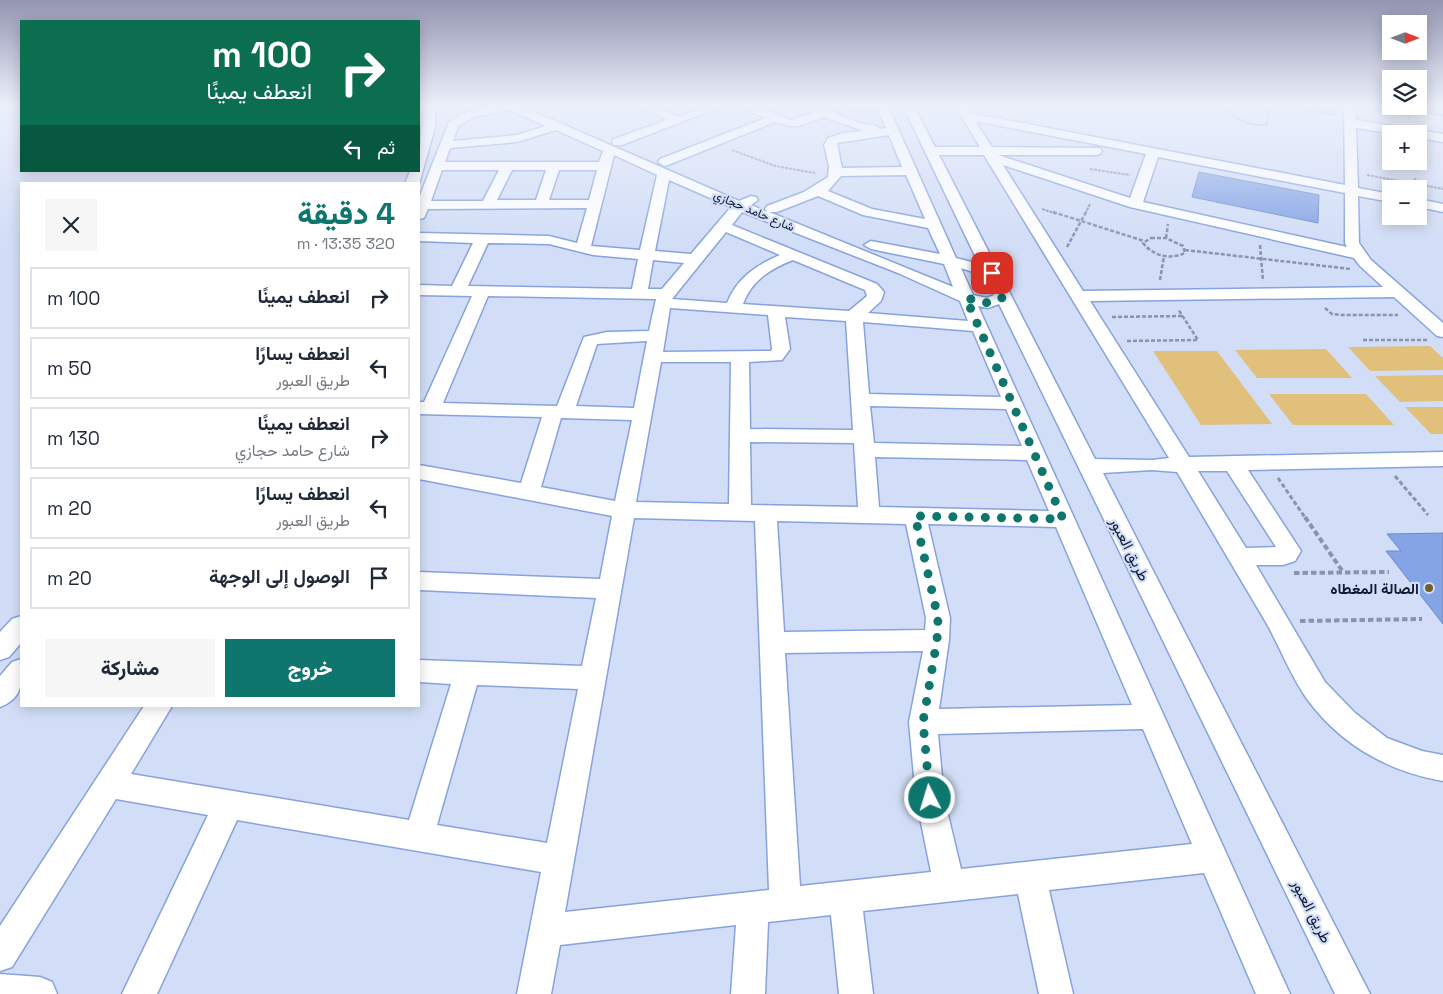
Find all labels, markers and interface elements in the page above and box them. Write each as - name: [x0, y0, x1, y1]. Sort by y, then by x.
- north arrow: [1382, 15, 1428, 60]
- map controls: [1382, 15, 1427, 225]
- text: 100 m: [212, 33, 312, 77]
- icon: right: [330, 40, 395, 105]
- button: layers: [1382, 70, 1427, 115]
- text: انعطف يمينًا: [206, 77, 312, 105]
- button: +: [1382, 125, 1427, 170]
- icon: left: [339, 135, 367, 163]
- text: ثم: [377, 135, 395, 160]
- button: −: [1382, 180, 1427, 225]
- street label: شارع حامد حجازي: [710, 187, 797, 237]
- text: 4 دقيقة: [297, 194, 395, 233]
- button: close: [45, 199, 97, 251]
- text: 320 m · 13:35: [297, 233, 395, 254]
- pin: [971, 252, 1013, 294]
- icon: arrive: [978, 259, 1006, 287]
- text: انعطف يمينًا: [258, 284, 350, 309]
- icon: right: [365, 284, 393, 312]
- text: 100 m: [47, 286, 101, 311]
- text: انعطف يسارًا: [255, 341, 350, 366]
- icon: left: [365, 354, 393, 382]
- text: 50 m: [47, 356, 92, 381]
- text: طريق العبور: [276, 370, 350, 391]
- text: انعطف يمينًا: [258, 411, 350, 436]
- icon: right: [365, 424, 393, 452]
- text: 130 m: [47, 426, 100, 451]
- text: شارع حامد حجازي: [235, 440, 350, 461]
- text: انعطف يسارًا: [255, 481, 350, 506]
- icon: left: [365, 494, 393, 522]
- text: 20 m: [47, 496, 92, 521]
- text: طريق العبور: [276, 510, 350, 531]
- street label: طريق العبور: [1105, 513, 1154, 585]
- text: الوصول إلى الوجهة: [209, 564, 350, 589]
- icon: arrive: [365, 564, 393, 592]
- text: 20 m: [47, 566, 92, 591]
- place label: الصالة المغطاه: [1330, 579, 1419, 598]
- marker: الصالة المغطاه: [1423, 582, 1435, 594]
- button: مشاركة: [45, 639, 215, 697]
- button: خروج: [225, 639, 395, 697]
- position arrow: [903, 771, 955, 823]
- street label: طريق العبور: [1287, 875, 1336, 947]

